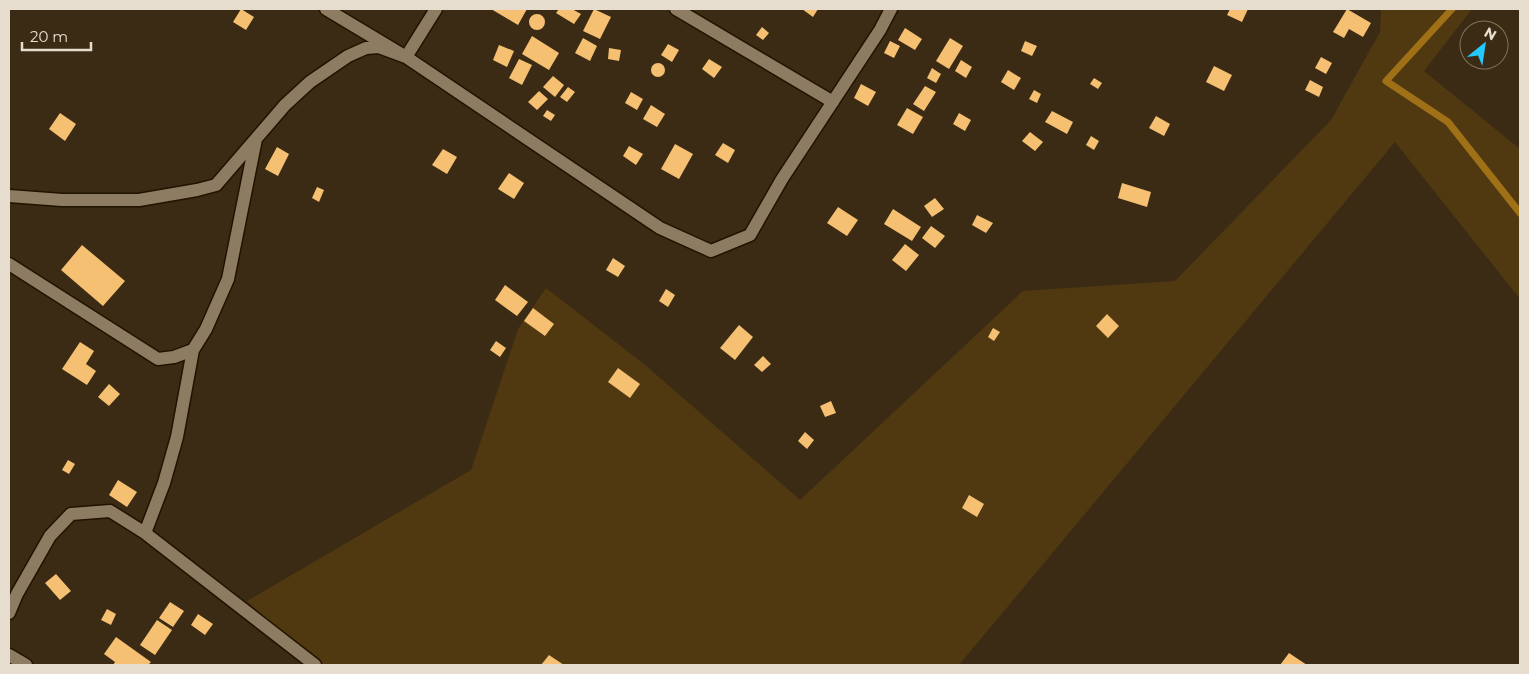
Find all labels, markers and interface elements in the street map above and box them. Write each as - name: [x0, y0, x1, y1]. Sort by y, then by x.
- scale bar: [22, 20, 91, 52]
- north arrow: [1459, 20, 1509, 70]
- text: N: [1481, 23, 1500, 44]
- text: 20 m: [30, 27, 68, 46]

